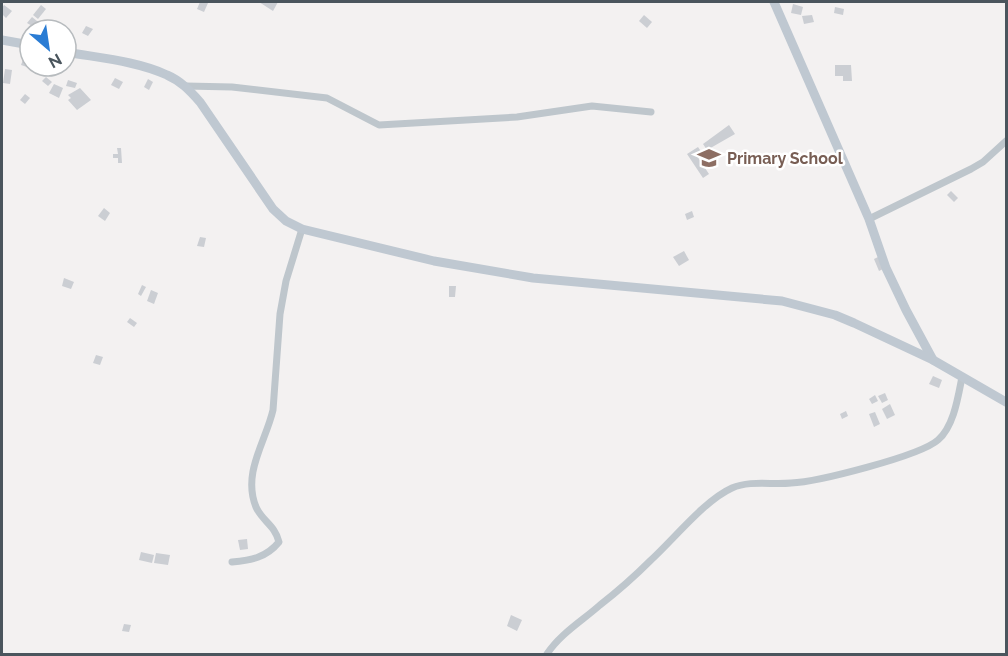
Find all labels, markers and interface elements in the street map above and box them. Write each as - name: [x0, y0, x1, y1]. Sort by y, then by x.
- north arrow: [18, 18, 78, 78]
- text: N: [45, 49, 65, 72]
- school or university icon: Primary School: [696, 145, 722, 171]
- place label: Primary School: [727, 149, 844, 168]

